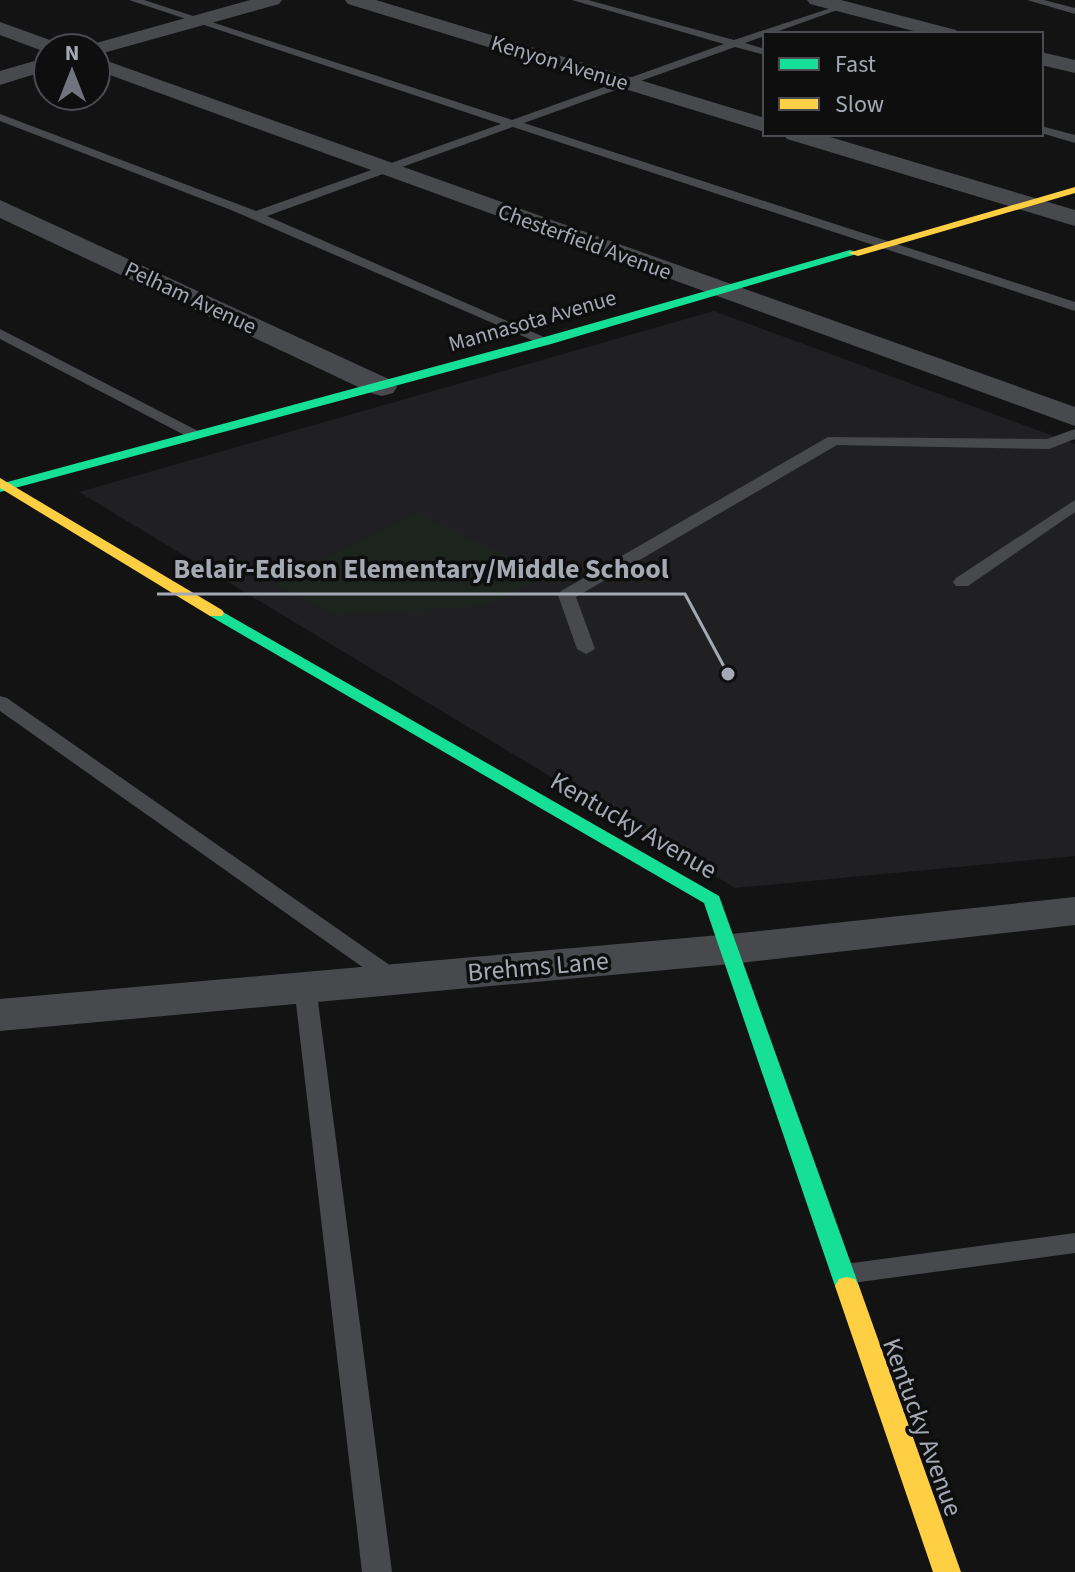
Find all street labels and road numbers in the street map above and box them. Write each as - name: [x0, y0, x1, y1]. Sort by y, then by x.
- street label: Kenyon Avenue: [487, 27, 632, 99]
- street label: Chesterfield Avenue: [493, 196, 676, 288]
- street label: Pelham Avenue: [119, 253, 262, 342]
- street label: Mannasota Avenue: [445, 282, 620, 360]
- street label: Kentucky Avenue: [543, 763, 724, 888]
- street label: Brehms Lane: [466, 942, 610, 991]
- street label: Kentucky Avenue: [873, 1333, 972, 1521]

